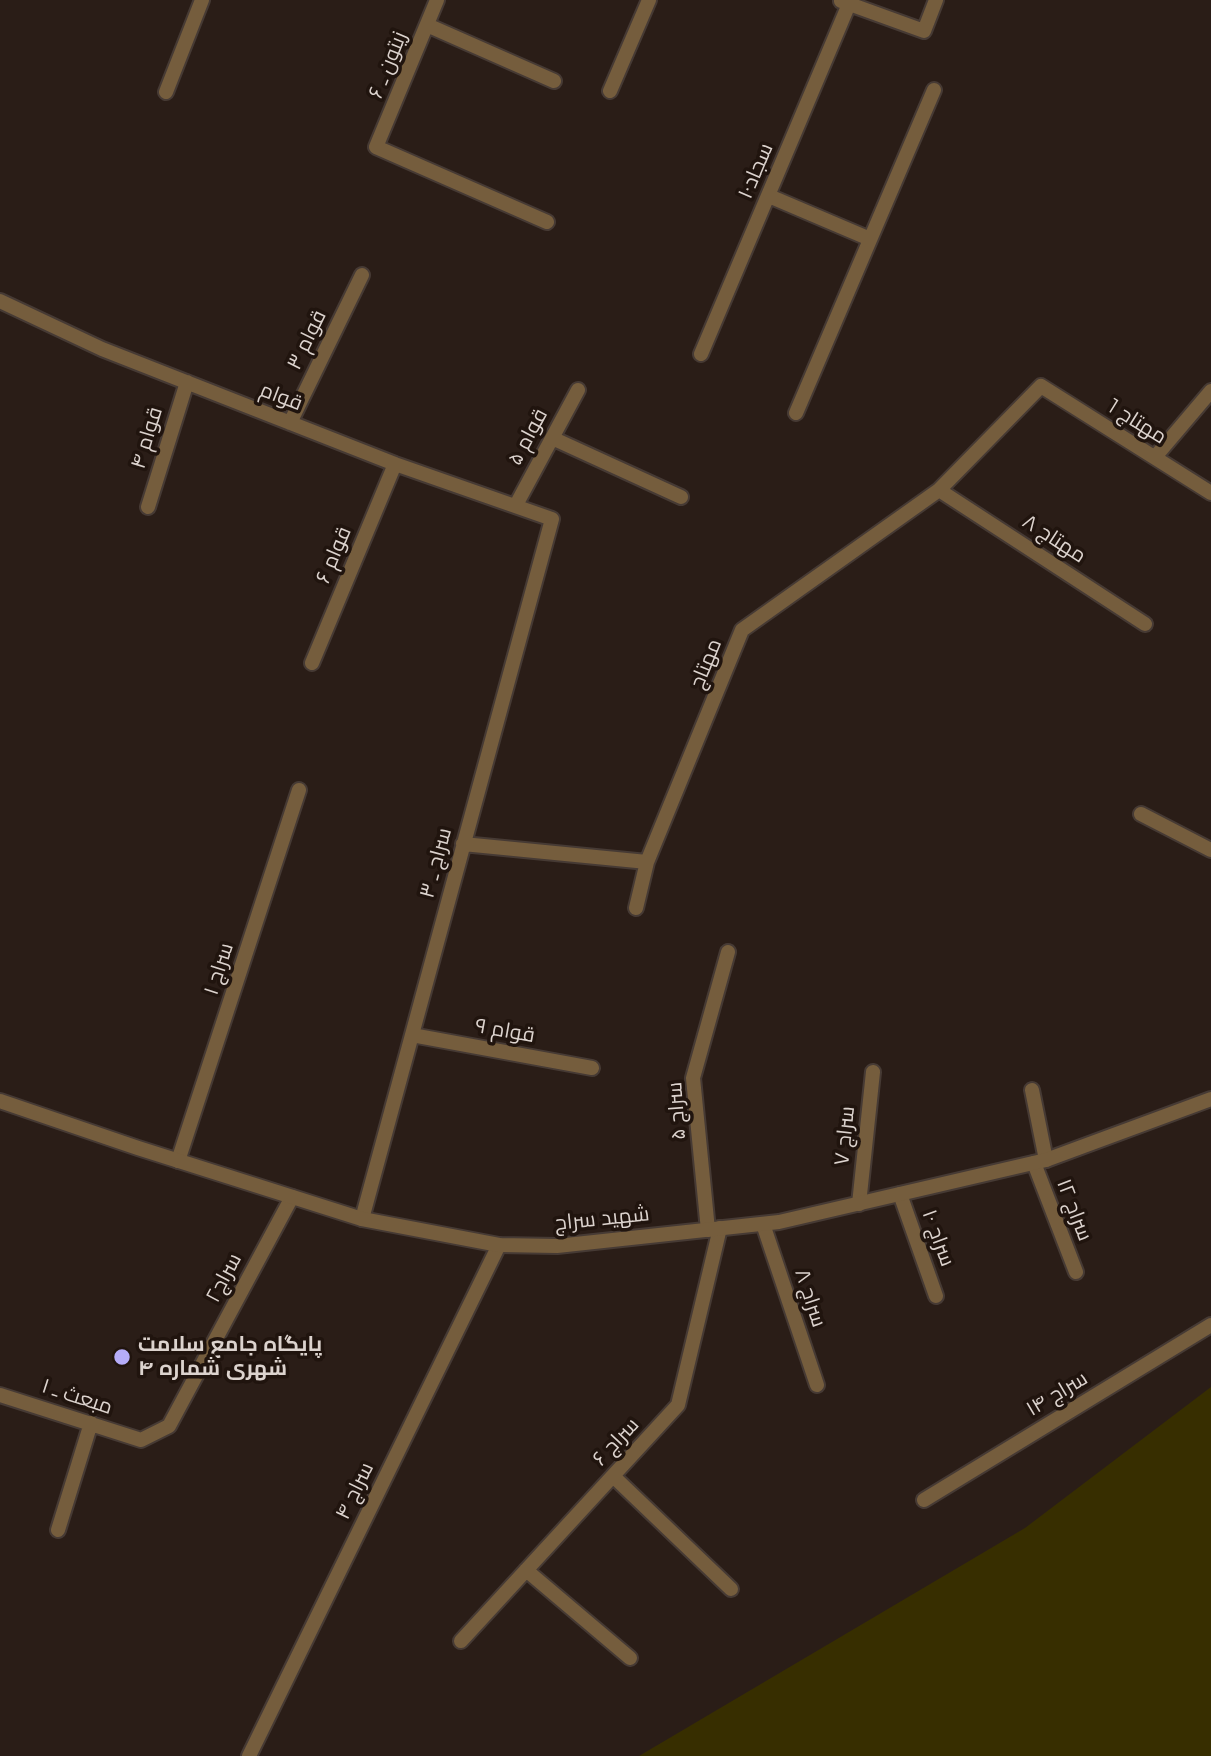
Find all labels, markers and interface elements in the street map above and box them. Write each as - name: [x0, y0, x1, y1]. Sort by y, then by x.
- street label: زیتون ـ ۶: [363, 28, 413, 102]
- street label: سجاد۱۰: [733, 139, 779, 203]
- street label: قوام ۳: [282, 306, 332, 374]
- street label: قوام: [256, 377, 306, 417]
- street label: مهتاج 1: [1103, 394, 1171, 450]
- street label: قوام ۴: [126, 404, 168, 472]
- street label: قوام ۵: [503, 404, 553, 470]
- street label: مهتاج ۸: [1018, 509, 1090, 569]
- street label: قوام ۶: [311, 523, 357, 587]
- street label: مهتاج: [685, 635, 727, 693]
- street label: سراج ـ ۳: [415, 825, 457, 901]
- street label: سراج ۱: [199, 940, 239, 998]
- street label: قوام ۹: [473, 1013, 537, 1049]
- street label: سراج ۵: [662, 1081, 692, 1141]
- street label: سراج ۷: [829, 1105, 861, 1167]
- street label: سراج ۱۲: [1051, 1176, 1097, 1244]
- street label: شهید سراج: [553, 1201, 651, 1237]
- street label: سراج ۱۰: [916, 1206, 960, 1270]
- street label: سراج۲: [201, 1249, 247, 1307]
- street label: سراج ۸: [789, 1266, 831, 1330]
- place label: پایگاه جامع سلامت شهری شماره ۴: [138, 1332, 322, 1382]
- marker: پایگاه جامع سلامت شهری شماره ۴: [112, 1347, 132, 1367]
- street label: سراج ۱۴: [1022, 1366, 1092, 1422]
- street label: مبعث ـ ۱: [38, 1374, 116, 1420]
- street label: سراج ۶: [587, 1413, 645, 1471]
- street label: سراج ۴: [330, 1458, 380, 1524]

